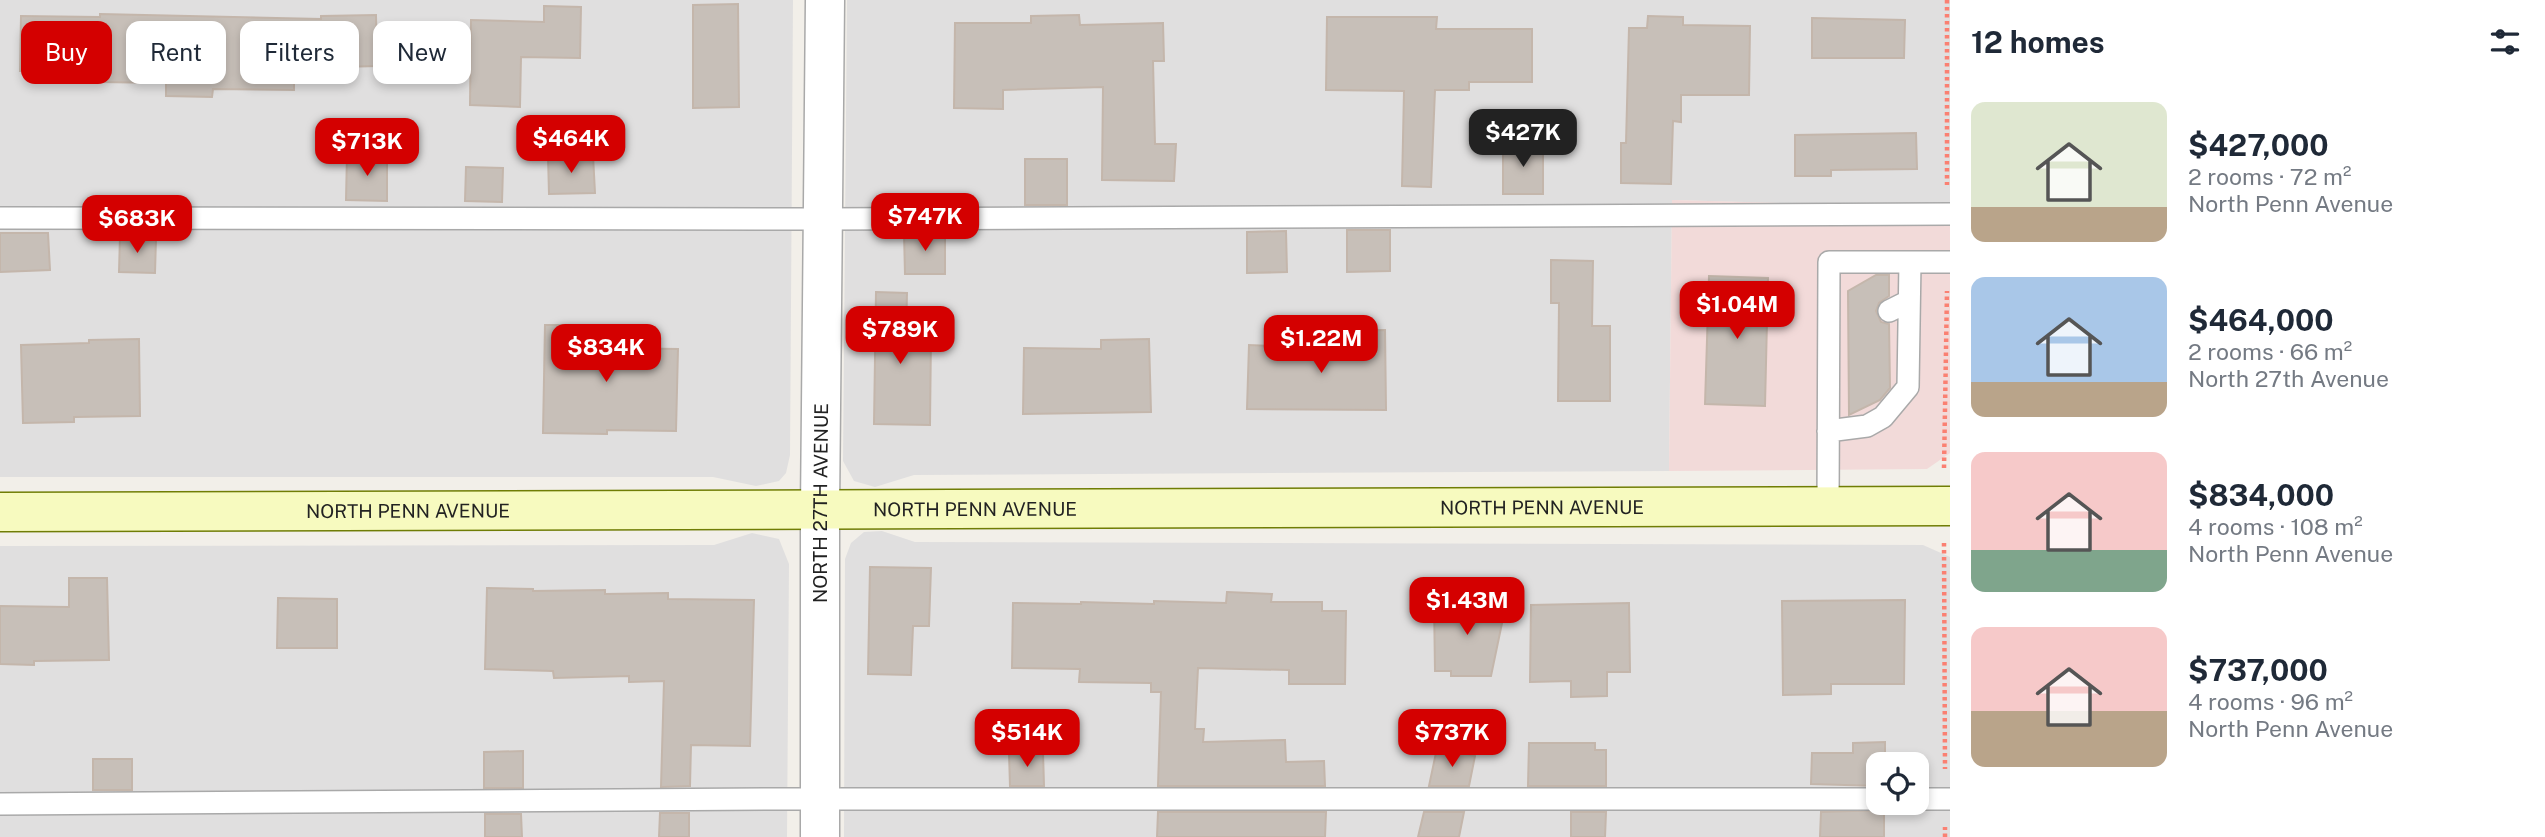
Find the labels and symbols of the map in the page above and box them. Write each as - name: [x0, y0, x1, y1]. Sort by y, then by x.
- pin: $427K: [1474, 110, 1572, 169]
- pin: $464K: [522, 116, 620, 175]
- pin: $713K: [318, 118, 416, 178]
- pin: $747K: [876, 194, 974, 253]
- pin: $683K: [88, 196, 186, 255]
- pin: $1.04M: [1680, 282, 1794, 341]
- pin: $789K: [851, 306, 949, 366]
- pin: $1.22M: [1264, 316, 1378, 375]
- pin: $834K: [557, 324, 655, 384]
- street label: NORTH 27TH AVENUE: [809, 403, 832, 603]
- street label: NORTH PENN AVENUE: [1440, 496, 1644, 519]
- street label: NORTH PENN AVENUE: [873, 498, 1077, 520]
- street label: NORTH PENN AVENUE: [306, 499, 510, 522]
- pin: $1.43M: [1410, 578, 1524, 637]
- pin: $514K: [978, 710, 1076, 769]
- pin: $737K: [1403, 710, 1501, 769]

